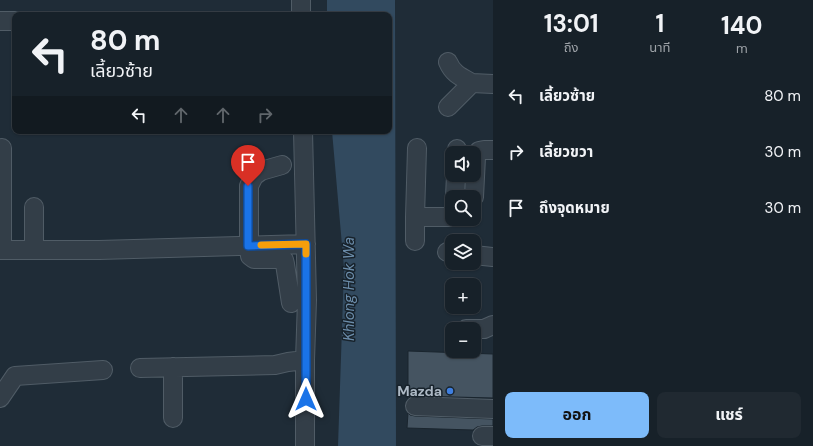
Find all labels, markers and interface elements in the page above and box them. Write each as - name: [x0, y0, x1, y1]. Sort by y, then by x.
- text: 13:01: [544, 8, 599, 39]
- text: 1: [655, 8, 664, 39]
- text: 140: [721, 10, 762, 41]
- text: 80 m: [90, 22, 160, 59]
- icon: left: [24, 28, 76, 80]
- text: ถึง: [564, 39, 579, 56]
- text: นาที: [649, 39, 670, 56]
- text: m: [736, 40, 747, 57]
- text: เลี้ยวซ้าย: [90, 59, 153, 83]
- icon: left: [505, 85, 527, 107]
- text: เลี้ยวซ้าย: [539, 86, 595, 106]
- text: 80 m: [764, 86, 801, 106]
- icon: left: [128, 104, 150, 126]
- icon: ahead: [170, 104, 192, 126]
- icon: ahead: [212, 104, 234, 126]
- icon: right: [254, 104, 276, 126]
- icon: right: [505, 141, 527, 163]
- text: เลี้ยวขวา: [539, 142, 593, 162]
- text: 30 m: [765, 142, 801, 162]
- pin: [231, 145, 265, 186]
- map controls: [445, 146, 481, 358]
- button: sound: [445, 146, 481, 182]
- icon: arrive: [237, 151, 259, 173]
- button: search: [445, 190, 481, 226]
- icon: arrive: [505, 197, 527, 219]
- text: ถึงจุดหมาย: [539, 198, 610, 218]
- text: 30 m: [765, 198, 801, 218]
- button: layers: [445, 234, 481, 270]
- water label: Khlong Hok Wa: [339, 237, 359, 341]
- button: +: [445, 278, 481, 314]
- button: −: [445, 322, 481, 358]
- position arrow: [285, 378, 327, 420]
- place label: Mazda: [397, 382, 442, 400]
- marker: Mazda: [445, 386, 455, 396]
- button: ออก: [505, 392, 649, 438]
- button: แชร์: [657, 392, 801, 438]

